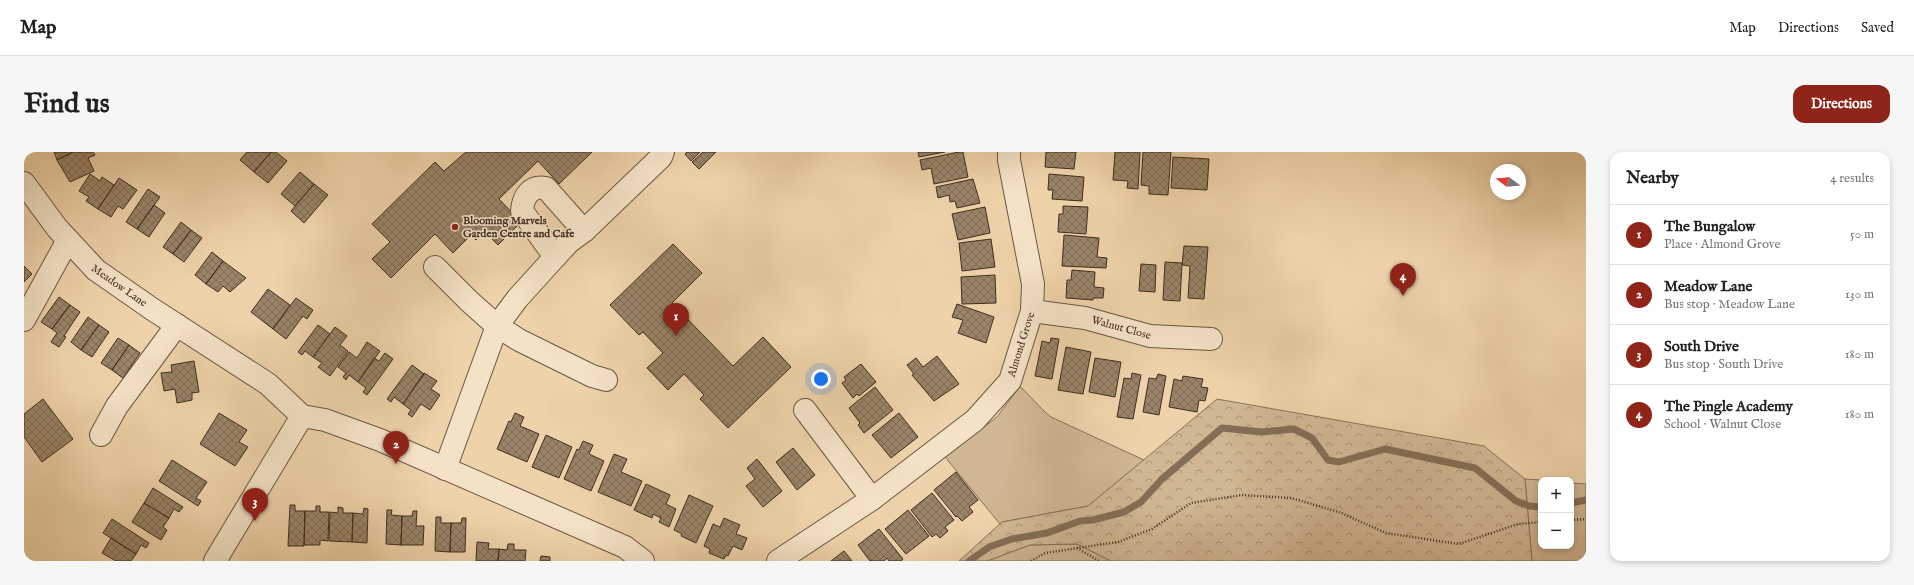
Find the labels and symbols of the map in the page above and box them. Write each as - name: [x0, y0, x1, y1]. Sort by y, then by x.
- north arrow: [1490, 164, 1526, 200]
- place label: Blooming Marvels Garden Centre and Cafe: [463, 214, 574, 241]
- marker: Blooming Marvels Garden Centre and Cafe: [450, 222, 460, 232]
- street label: Meadow Lane: [88, 262, 150, 310]
- pin: 4: [1390, 263, 1416, 296]
- pin: 1: [663, 303, 689, 336]
- street label: Almond Grove: [1004, 310, 1038, 380]
- street label: Walnut Close: [1090, 313, 1152, 343]
- your location: [811, 369, 831, 389]
- pin: 2: [383, 431, 409, 464]
- pin: 3: [242, 488, 268, 521]

